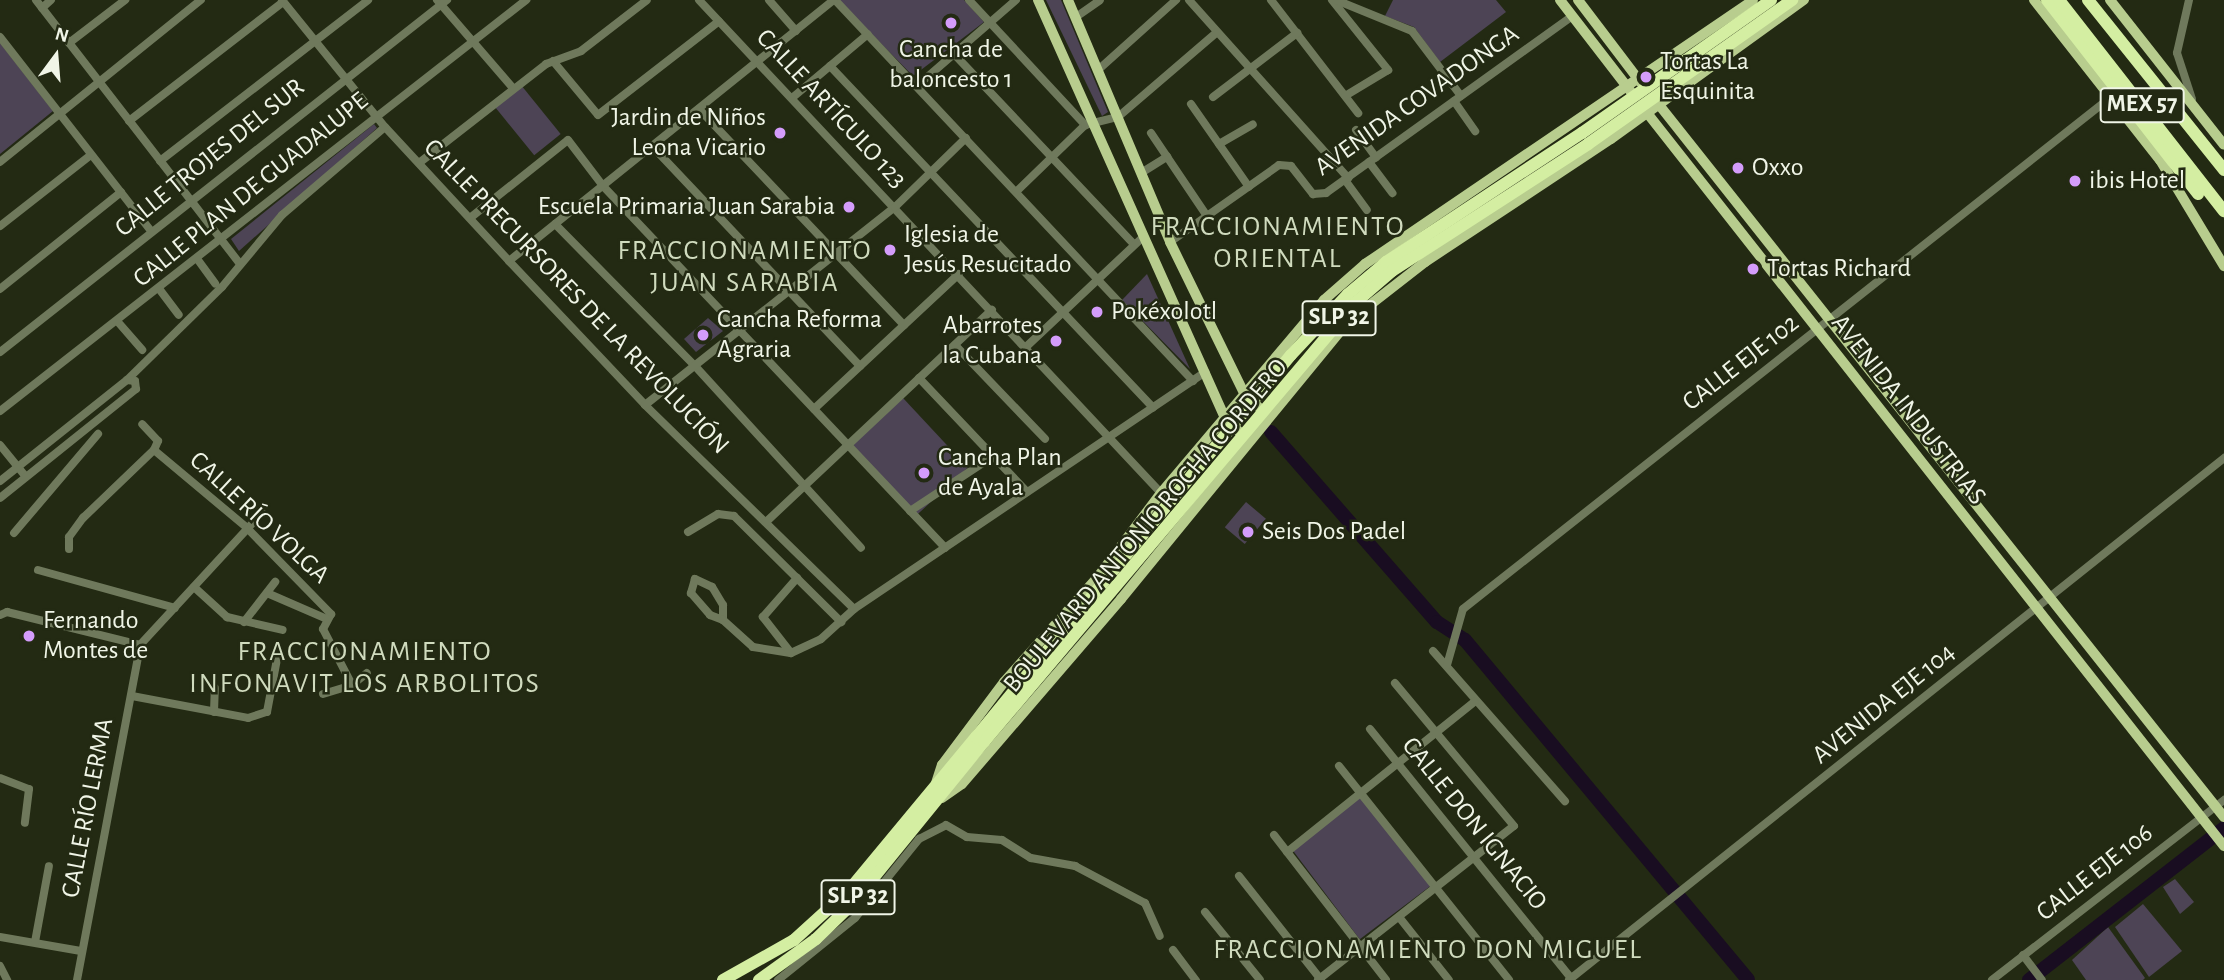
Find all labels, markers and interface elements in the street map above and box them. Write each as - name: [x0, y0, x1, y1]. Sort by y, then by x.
- marker: Cancha de baloncesto 1: [943, 15, 959, 31]
- street label: AVENIDA COVADONGA: [1309, 19, 1525, 183]
- north arrow: [21, 21, 91, 91]
- street label: CALLE ARTÍCULO 123: [749, 23, 913, 195]
- text: N: [53, 24, 71, 46]
- place label: Cancha de baloncesto 1: [889, 34, 1013, 96]
- place label: Tortas La Esquinita: [1660, 46, 1755, 108]
- marker: Tortas La Esquinita: [1638, 69, 1654, 85]
- street label: CALLE TROJES DEL SUR: [109, 72, 311, 244]
- road number: MEX 57: [2098, 84, 2186, 125]
- street label: CALLE PLAN DE GUADALUPE: [127, 86, 375, 294]
- place label: Jardin de Niños Leona Vicario: [611, 102, 766, 164]
- marker: Jardin de Niños Leona Vicario: [772, 125, 788, 141]
- street label: CALLE PRECURSORES DE LA REVOLUCIÓN: [417, 133, 735, 461]
- place label: Oxxo: [1752, 152, 1803, 184]
- marker: Oxxo: [1730, 160, 1746, 176]
- place label: ibis Hotel: [2089, 165, 2185, 197]
- marker: ibis Hotel: [2067, 173, 2083, 189]
- place label: Escuela Primaria Juan Sarabia: [538, 191, 835, 223]
- marker: Escuela Primaria Juan Sarabia: [841, 199, 857, 215]
- district label: FRACCIONAMIENTO ORIENTAL: [1152, 210, 1404, 276]
- place label: Iglesia de Jesús Resucitado: [904, 219, 1071, 280]
- district label: FRACCIONAMIENTO JUAN SARABIA: [619, 234, 871, 300]
- marker: Iglesia de Jesús Resucitado: [882, 242, 898, 258]
- place label: Tortas Richard: [1767, 253, 1911, 285]
- marker: Tortas Richard: [1745, 261, 1761, 277]
- place label: Pokéxolotl: [1111, 296, 1217, 328]
- road number: SLP 32: [1300, 298, 1378, 338]
- place label: Cancha Reforma Agraria: [717, 304, 882, 366]
- marker: Pokéxolotl: [1089, 304, 1105, 320]
- street label: CALLE EJE 102: [1677, 308, 1805, 418]
- street label: AVENIDA INDUSTRIAS: [1824, 309, 1992, 511]
- place label: Abarrotes la Cubana: [942, 310, 1042, 372]
- marker: Cancha Reforma Agraria: [695, 327, 711, 343]
- marker: Abarrotes la Cubana: [1048, 333, 1064, 349]
- street label: BOULEVARD ANTONIO ROCHA CORDERO: [997, 353, 1295, 699]
- place label: Cancha Plan de Ayala: [938, 442, 1062, 504]
- street label: CALLE RÍO VOLGA: [183, 445, 335, 591]
- marker: Cancha Plan de Ayala: [916, 465, 932, 481]
- place label: Seis Dos Padel: [1262, 516, 1406, 548]
- marker: Seis Dos Padel: [1240, 524, 1256, 540]
- place label: Fernando Montes de: [43, 605, 148, 666]
- marker: Fernando Montes de: [21, 628, 37, 644]
- district label: FRACCIONAMIENTO INFONAVIT LOS ARBOLITOS: [192, 635, 538, 701]
- street label: AVENIDA EJE 104: [1806, 637, 1962, 771]
- street label: CALLE RÍO LERMA: [55, 716, 121, 900]
- street label: CALLE DON IGNACIO: [1395, 731, 1553, 917]
- street label: CALLE EJE 106: [2031, 818, 2159, 928]
- road number: SLP 32: [820, 876, 896, 917]
- district label: FRACCIONAMIENTO DON MIGUEL: [1216, 933, 1640, 967]

